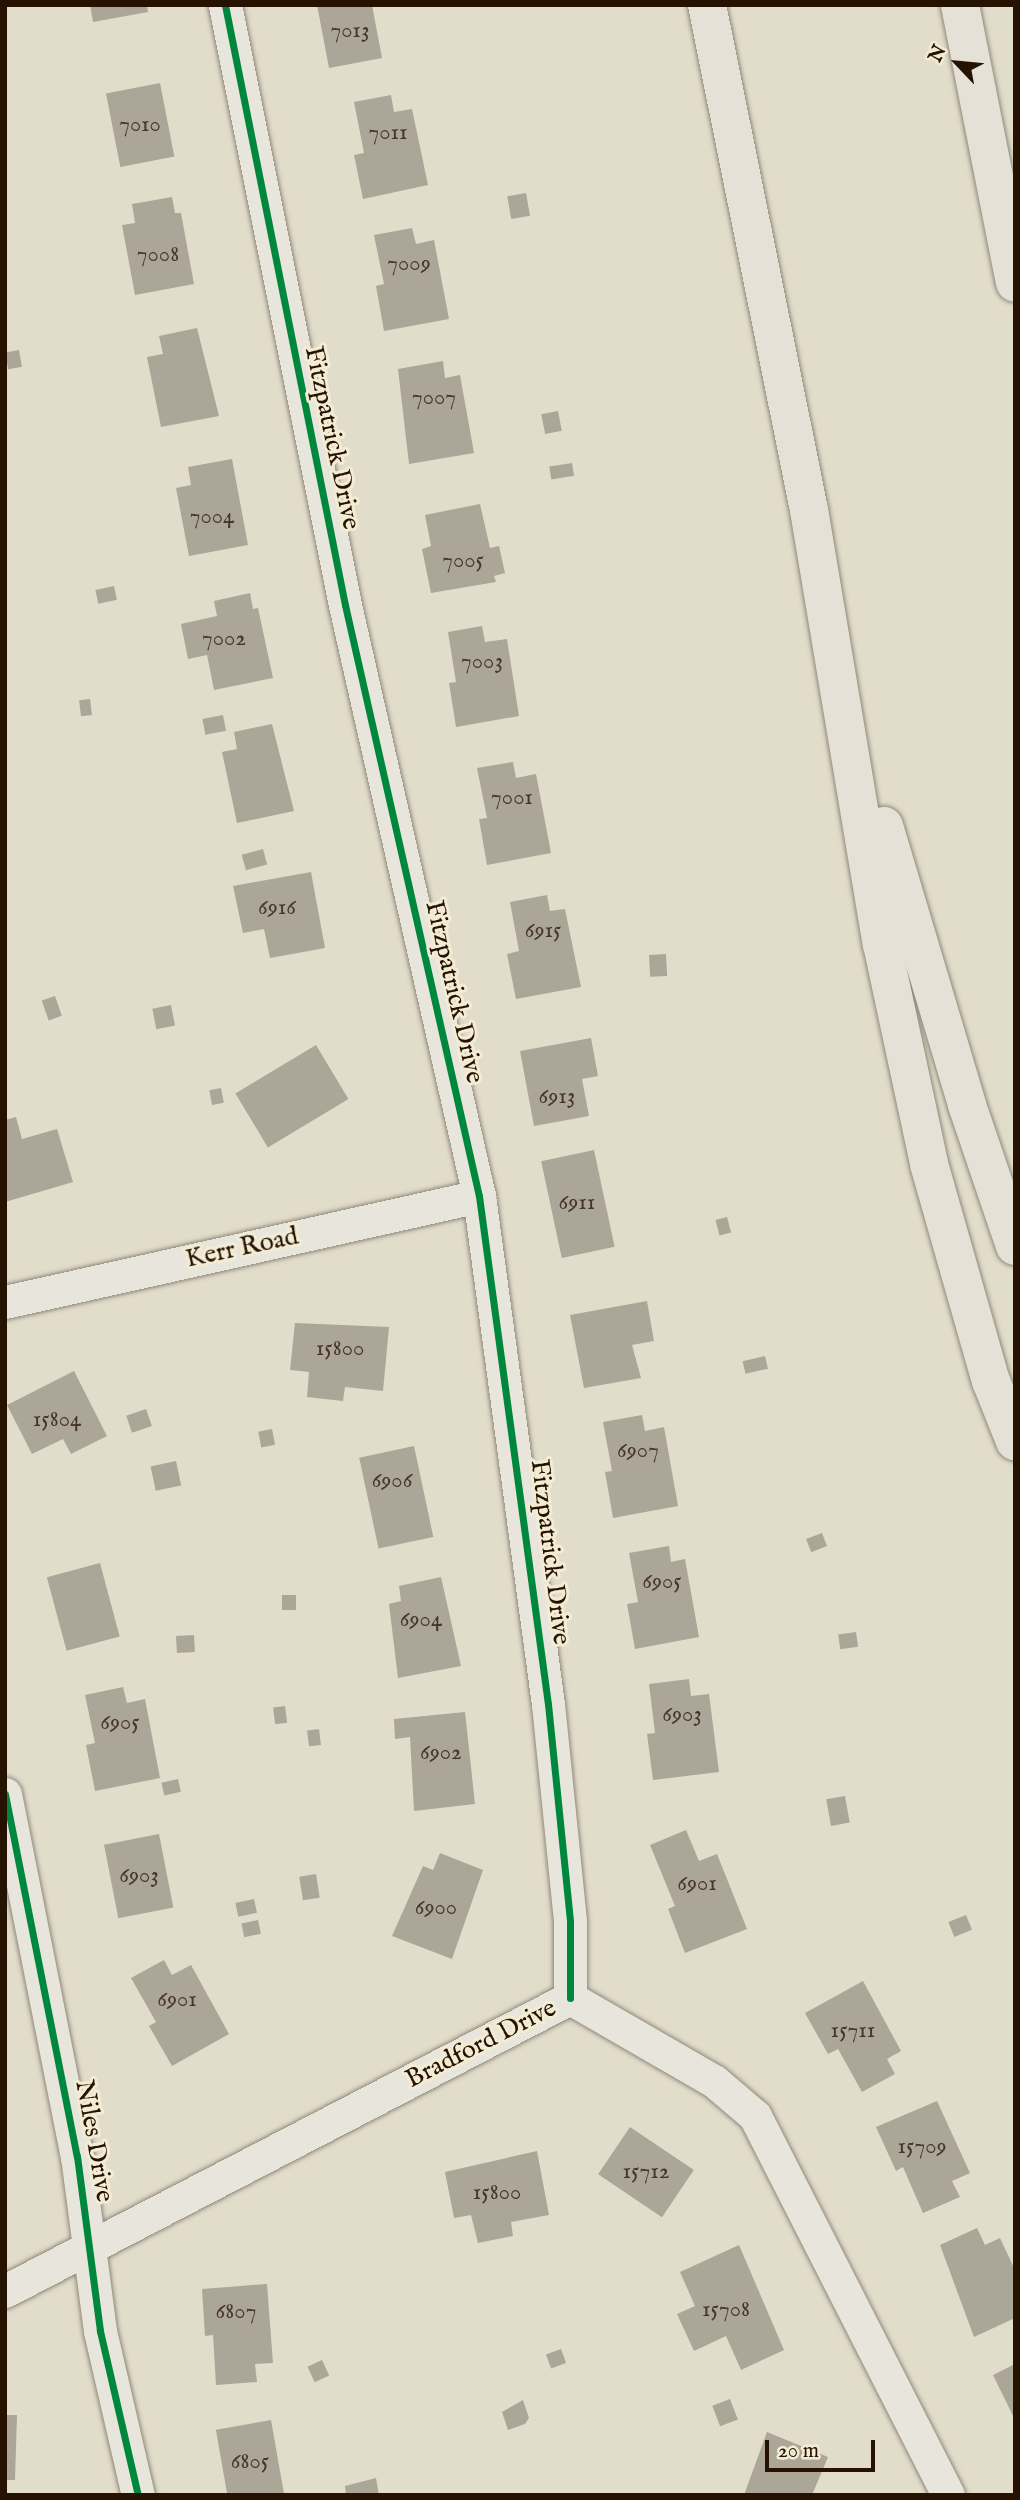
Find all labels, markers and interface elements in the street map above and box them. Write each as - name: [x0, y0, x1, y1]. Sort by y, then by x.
- house number: 7013: [330, 17, 370, 45]
- north arrow: [922, 28, 992, 98]
- text: N: [924, 41, 953, 66]
- house number: 7010: [119, 111, 161, 139]
- house number: 7011: [368, 119, 408, 147]
- house number: 7008: [137, 241, 179, 269]
- house number: 7009: [387, 250, 431, 278]
- street label: Fitzpatrick Drive: [297, 344, 367, 532]
- house number: 7007: [412, 384, 456, 412]
- house number: 7004: [190, 503, 234, 531]
- house number: 7005: [442, 547, 484, 575]
- house number: 7002: [202, 625, 246, 653]
- house number: 7003: [461, 648, 503, 676]
- house number: 7001: [491, 784, 533, 812]
- house number: 6916: [258, 894, 296, 922]
- street label: Fitzpatrick Drive: [418, 898, 490, 1086]
- house number: 6915: [525, 917, 561, 945]
- house number: 6913: [539, 1083, 575, 1111]
- house number: 6911: [559, 1189, 595, 1217]
- street label: Kerr Road: [183, 1221, 301, 1275]
- house number: 15800: [316, 1335, 364, 1363]
- house number: 15804: [33, 1406, 81, 1434]
- house number: 6907: [617, 1437, 659, 1465]
- street label: Fitzpatrick Drive: [523, 1458, 577, 1646]
- house number: 6906: [372, 1467, 412, 1495]
- house number: 6905: [642, 1568, 682, 1596]
- house number: 6904: [400, 1606, 442, 1634]
- house number: 6903: [662, 1701, 702, 1729]
- house number: 6905: [100, 1709, 140, 1737]
- house number: 6902: [420, 1739, 462, 1767]
- house number: 6903: [119, 1862, 159, 1890]
- house number: 6901: [677, 1870, 717, 1898]
- house number: 6900: [415, 1894, 457, 1922]
- house number: 6901: [157, 1986, 197, 2014]
- street label: Bradford Drive: [401, 1993, 561, 2095]
- house number: 15711: [831, 2017, 875, 2045]
- street label: Niles Drive: [68, 2077, 120, 2205]
- house number: 15709: [898, 2133, 946, 2161]
- house number: 15712: [622, 2158, 670, 2186]
- house number: 15800: [473, 2179, 521, 2207]
- house number: 15708: [702, 2296, 750, 2324]
- house number: 6807: [216, 2298, 256, 2326]
- scale bar: [768, 2426, 878, 2470]
- text: 20 m: [778, 2438, 819, 2465]
- house number: 6805: [231, 2448, 269, 2476]

